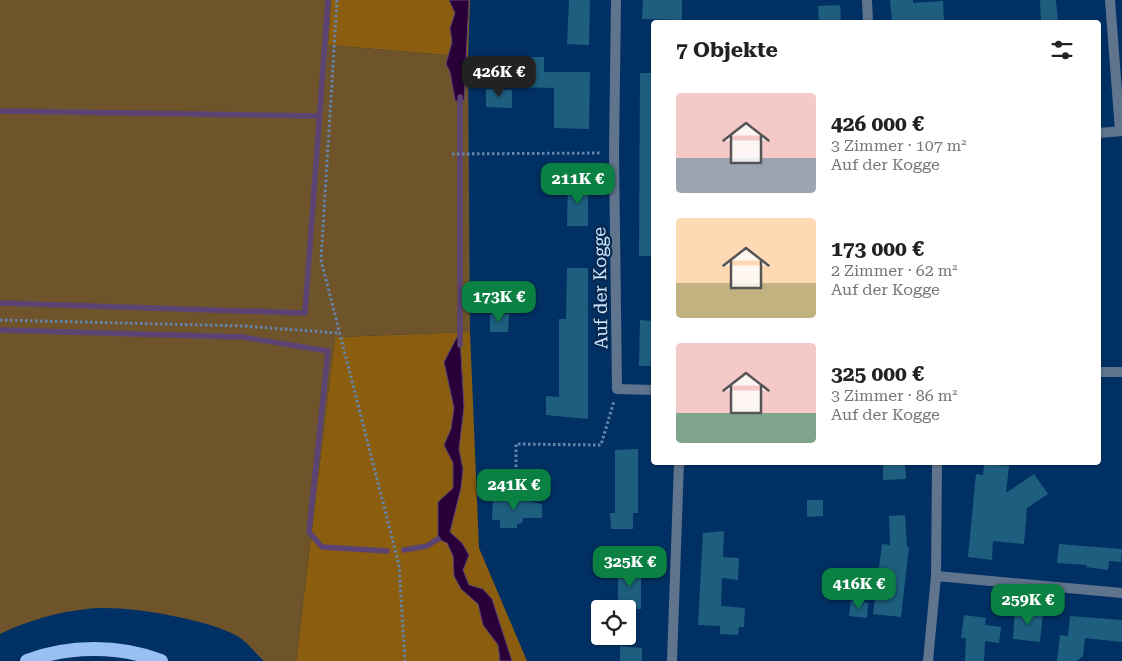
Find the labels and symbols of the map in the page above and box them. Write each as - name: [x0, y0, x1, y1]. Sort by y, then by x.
- pin: 426K €: [458, 56, 540, 98]
- pin: 211K €: [537, 162, 619, 205]
- street label: Auf der Kogge: [588, 227, 612, 349]
- pin: 173K €: [458, 280, 540, 323]
- pin: 241K €: [473, 468, 555, 511]
- pin: 325K €: [589, 546, 671, 588]
- pin: 416K €: [818, 568, 900, 610]
- pin: 259K €: [987, 584, 1069, 626]

